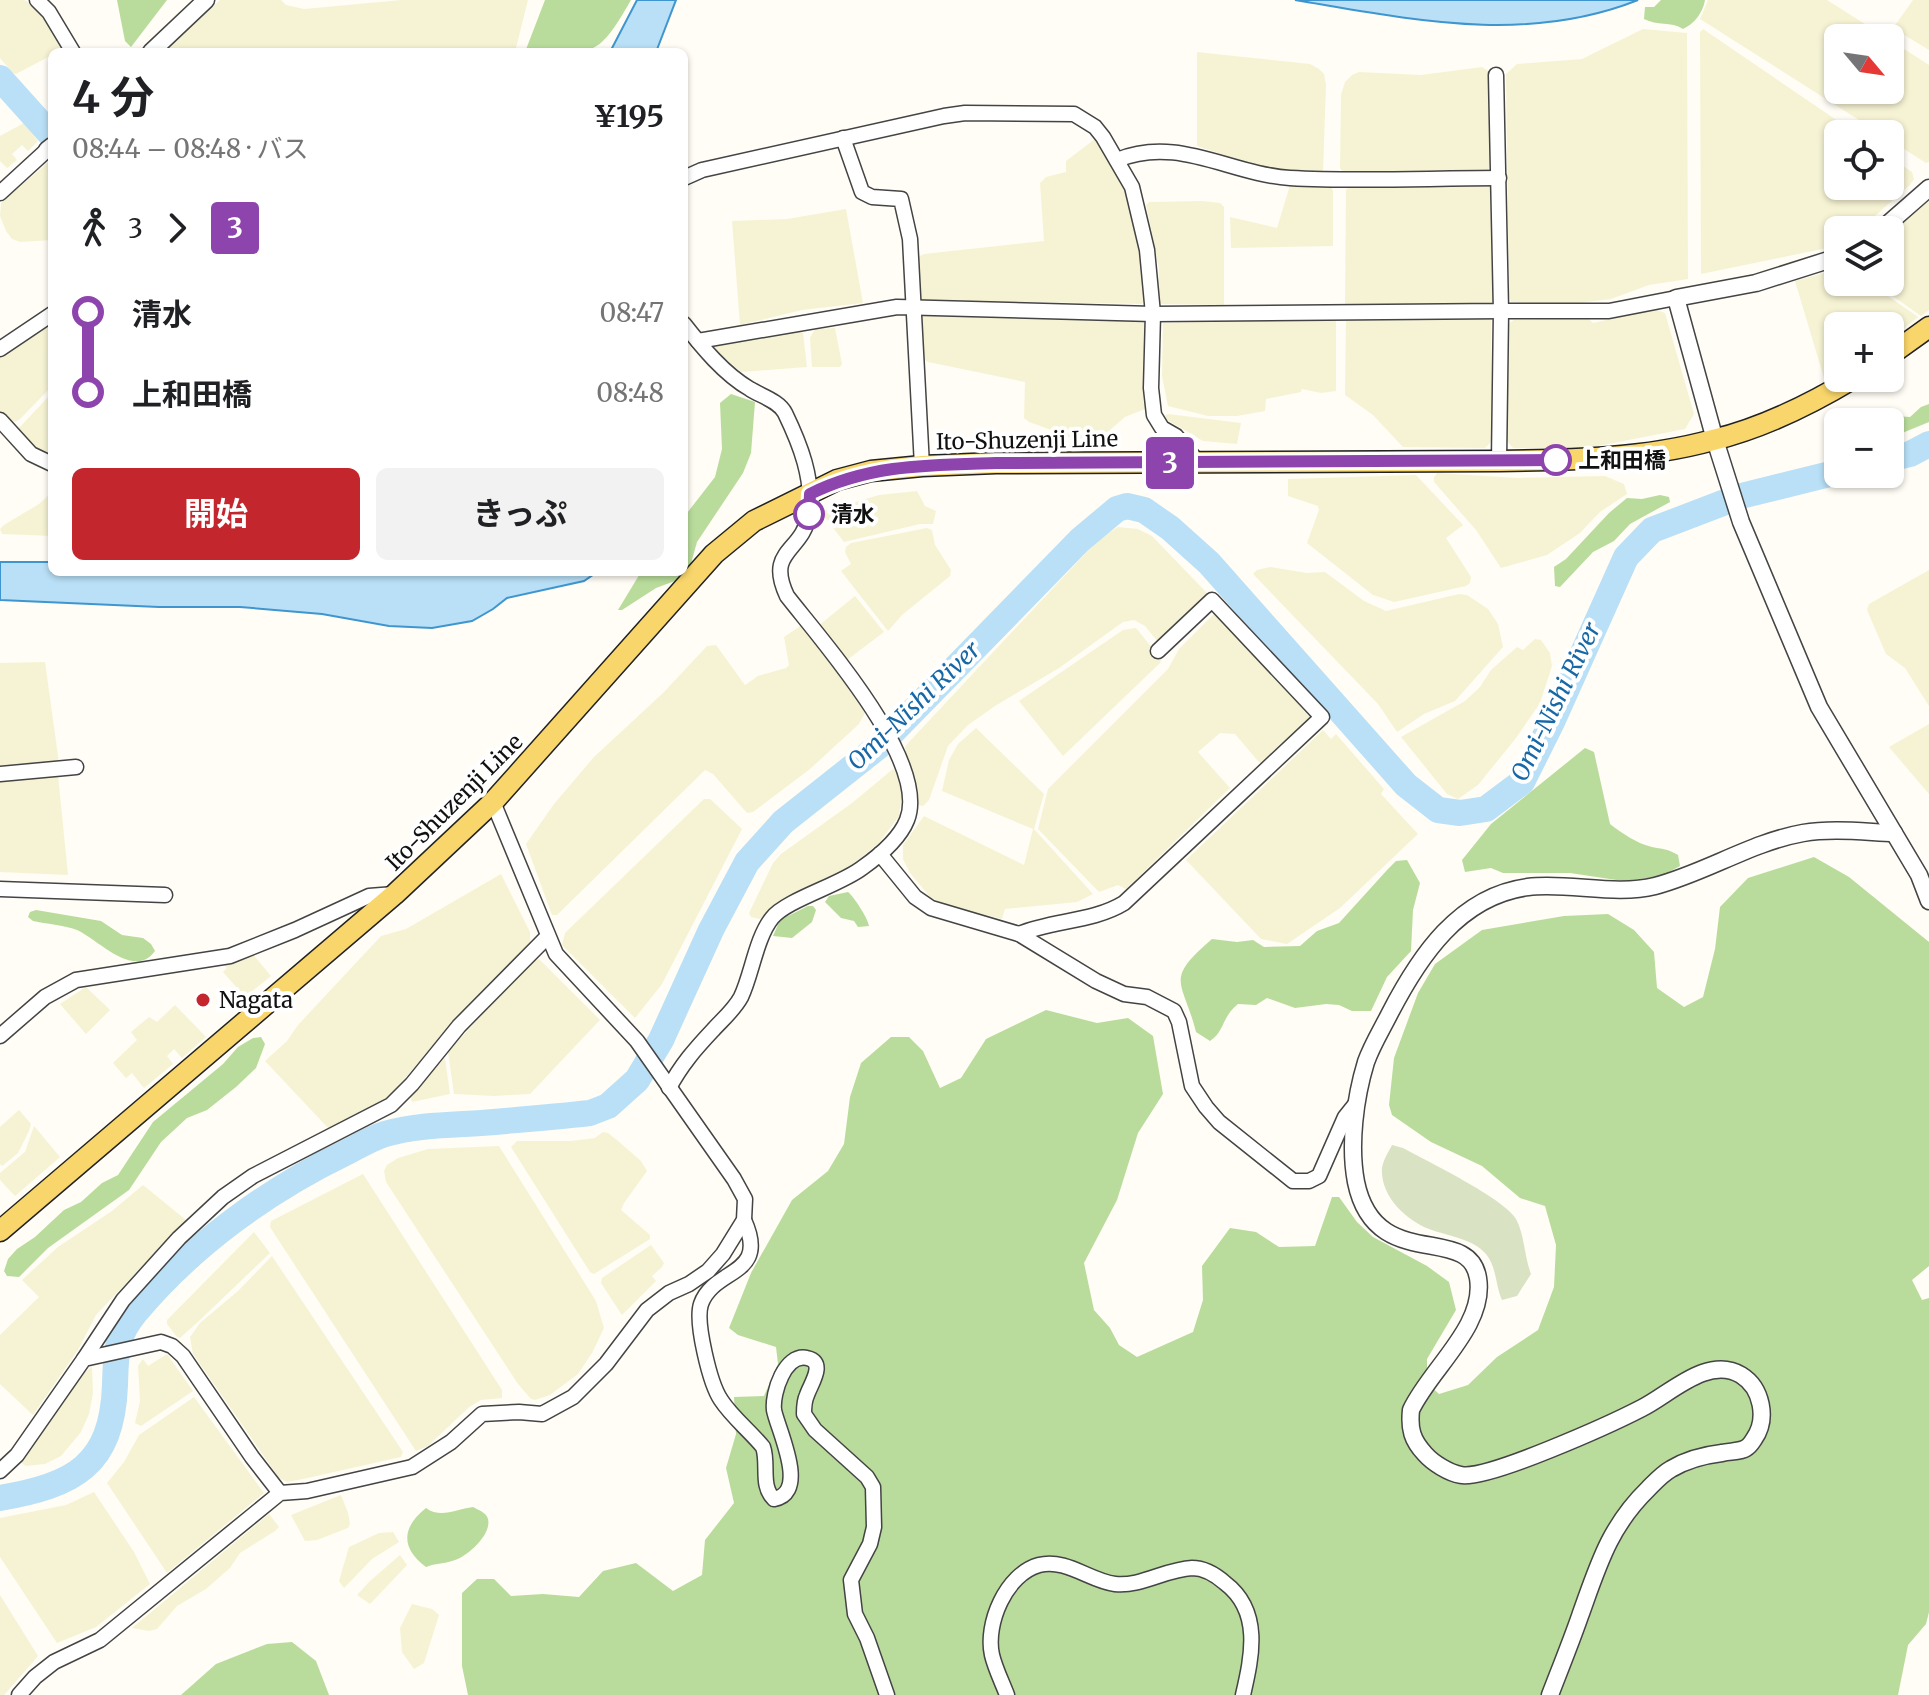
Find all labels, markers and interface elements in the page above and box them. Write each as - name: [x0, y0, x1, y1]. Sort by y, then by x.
- north arrow: [1824, 24, 1904, 104]
- map controls: [1824, 24, 1904, 488]
- text: 4 分: [72, 70, 154, 125]
- text: ¥195: [593, 97, 664, 135]
- button: locate: [1824, 120, 1904, 200]
- text: 08:44 – 08:48 · バス: [72, 132, 308, 165]
- icon: walk: [72, 206, 116, 250]
- icon: forward: [155, 206, 199, 250]
- text: 3: [227, 210, 243, 246]
- text: 3: [128, 212, 143, 245]
- button: layers: [1824, 216, 1904, 296]
- text: 清水: [132, 295, 192, 333]
- text: 08:47: [599, 296, 664, 329]
- button: +: [1824, 312, 1904, 392]
- text: 上和田橋: [132, 375, 252, 413]
- text: 08:48: [596, 376, 664, 409]
- button: −: [1824, 408, 1904, 488]
- street label: Ito-Shuzenji Line: [936, 424, 1118, 456]
- line badge: 3: [1144, 437, 1196, 489]
- text: 3: [1162, 445, 1178, 481]
- marker: 上和田橋: [1541, 445, 1571, 475]
- place label: 上和田橋: [1578, 446, 1666, 474]
- button: 開始: [72, 468, 360, 560]
- button: きっぷ: [376, 468, 664, 560]
- marker: 清水: [794, 499, 824, 529]
- place label: 清水: [831, 500, 875, 528]
- water label: Omi-Nishi River: [1504, 616, 1608, 786]
- water label: Omi-Nishi River: [841, 634, 988, 777]
- street label: Ito-Shuzenji Line: [380, 728, 528, 876]
- place label: Nagata: [219, 986, 293, 1014]
- marker: Nagata: [194, 991, 212, 1009]

